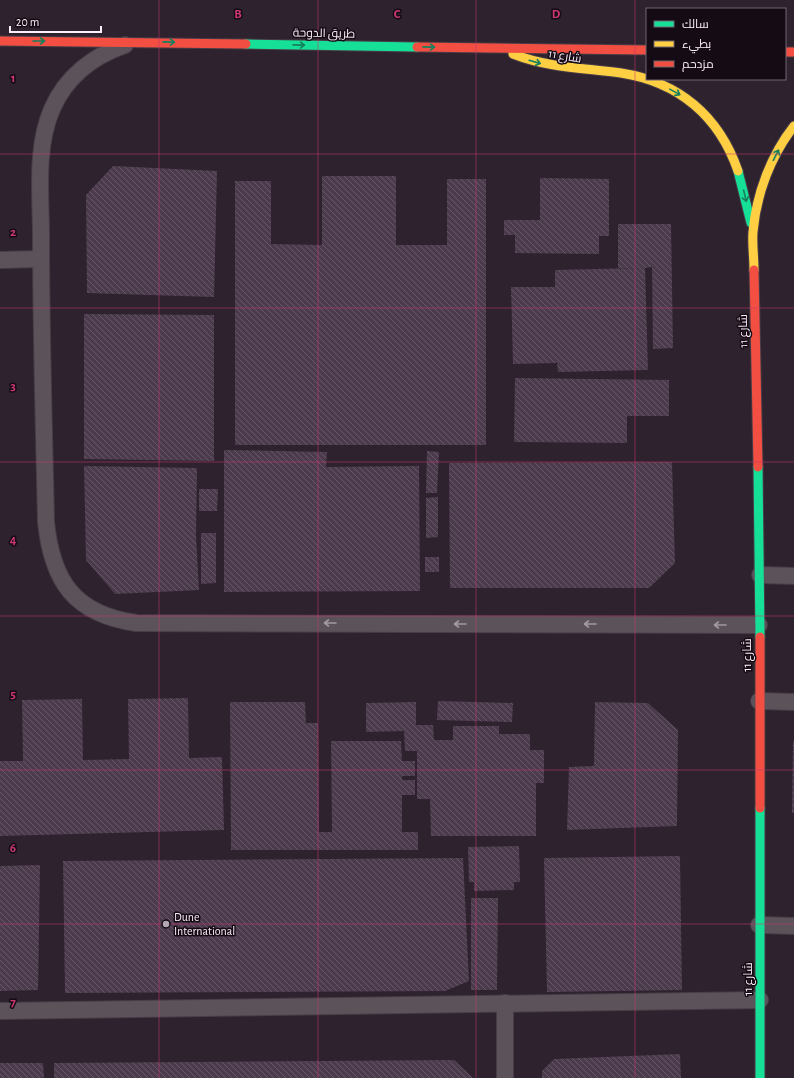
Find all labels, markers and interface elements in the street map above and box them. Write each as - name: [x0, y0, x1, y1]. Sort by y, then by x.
- scale bar: [10, 8, 101, 34]
- text: B: [234, 8, 242, 21]
- text: C: [394, 8, 401, 21]
- text: D: [552, 8, 561, 21]
- legend: [646, 8, 786, 80]
- text: 20 m: [16, 16, 39, 28]
- text: سالك: [682, 18, 709, 30]
- street label: طريق الدوحة: [293, 26, 355, 41]
- one-way arrow: [32, 37, 45, 45]
- one-way arrow: [162, 38, 175, 46]
- text: بطيء: [682, 38, 711, 54]
- one-way arrow: [292, 41, 305, 48]
- one-way arrow: [422, 43, 435, 51]
- street label: شارع 11: [547, 47, 583, 67]
- text: مزدحم: [682, 58, 714, 72]
- one-way arrow: [529, 59, 542, 66]
- text: 1: [11, 72, 15, 85]
- one-way arrow: [669, 88, 681, 96]
- one-way arrow: [773, 149, 780, 161]
- one-way arrow: [741, 189, 749, 202]
- text: 2: [10, 226, 16, 239]
- street label: شارع 11: [737, 314, 751, 348]
- text: 3: [10, 380, 16, 393]
- text: 4: [10, 534, 17, 547]
- one-way arrow: [324, 619, 337, 627]
- one-way arrow: [454, 620, 467, 628]
- one-way arrow: [584, 620, 597, 628]
- one-way arrow: [714, 621, 727, 628]
- street label: شارع 11: [741, 638, 755, 672]
- text: 5: [10, 688, 16, 701]
- text: 6: [10, 842, 16, 855]
- place label: Dune International: [174, 911, 235, 937]
- marker: Dune International: [161, 919, 171, 929]
- street label: شارع 11: [742, 962, 756, 996]
- text: 7: [10, 996, 16, 1009]

